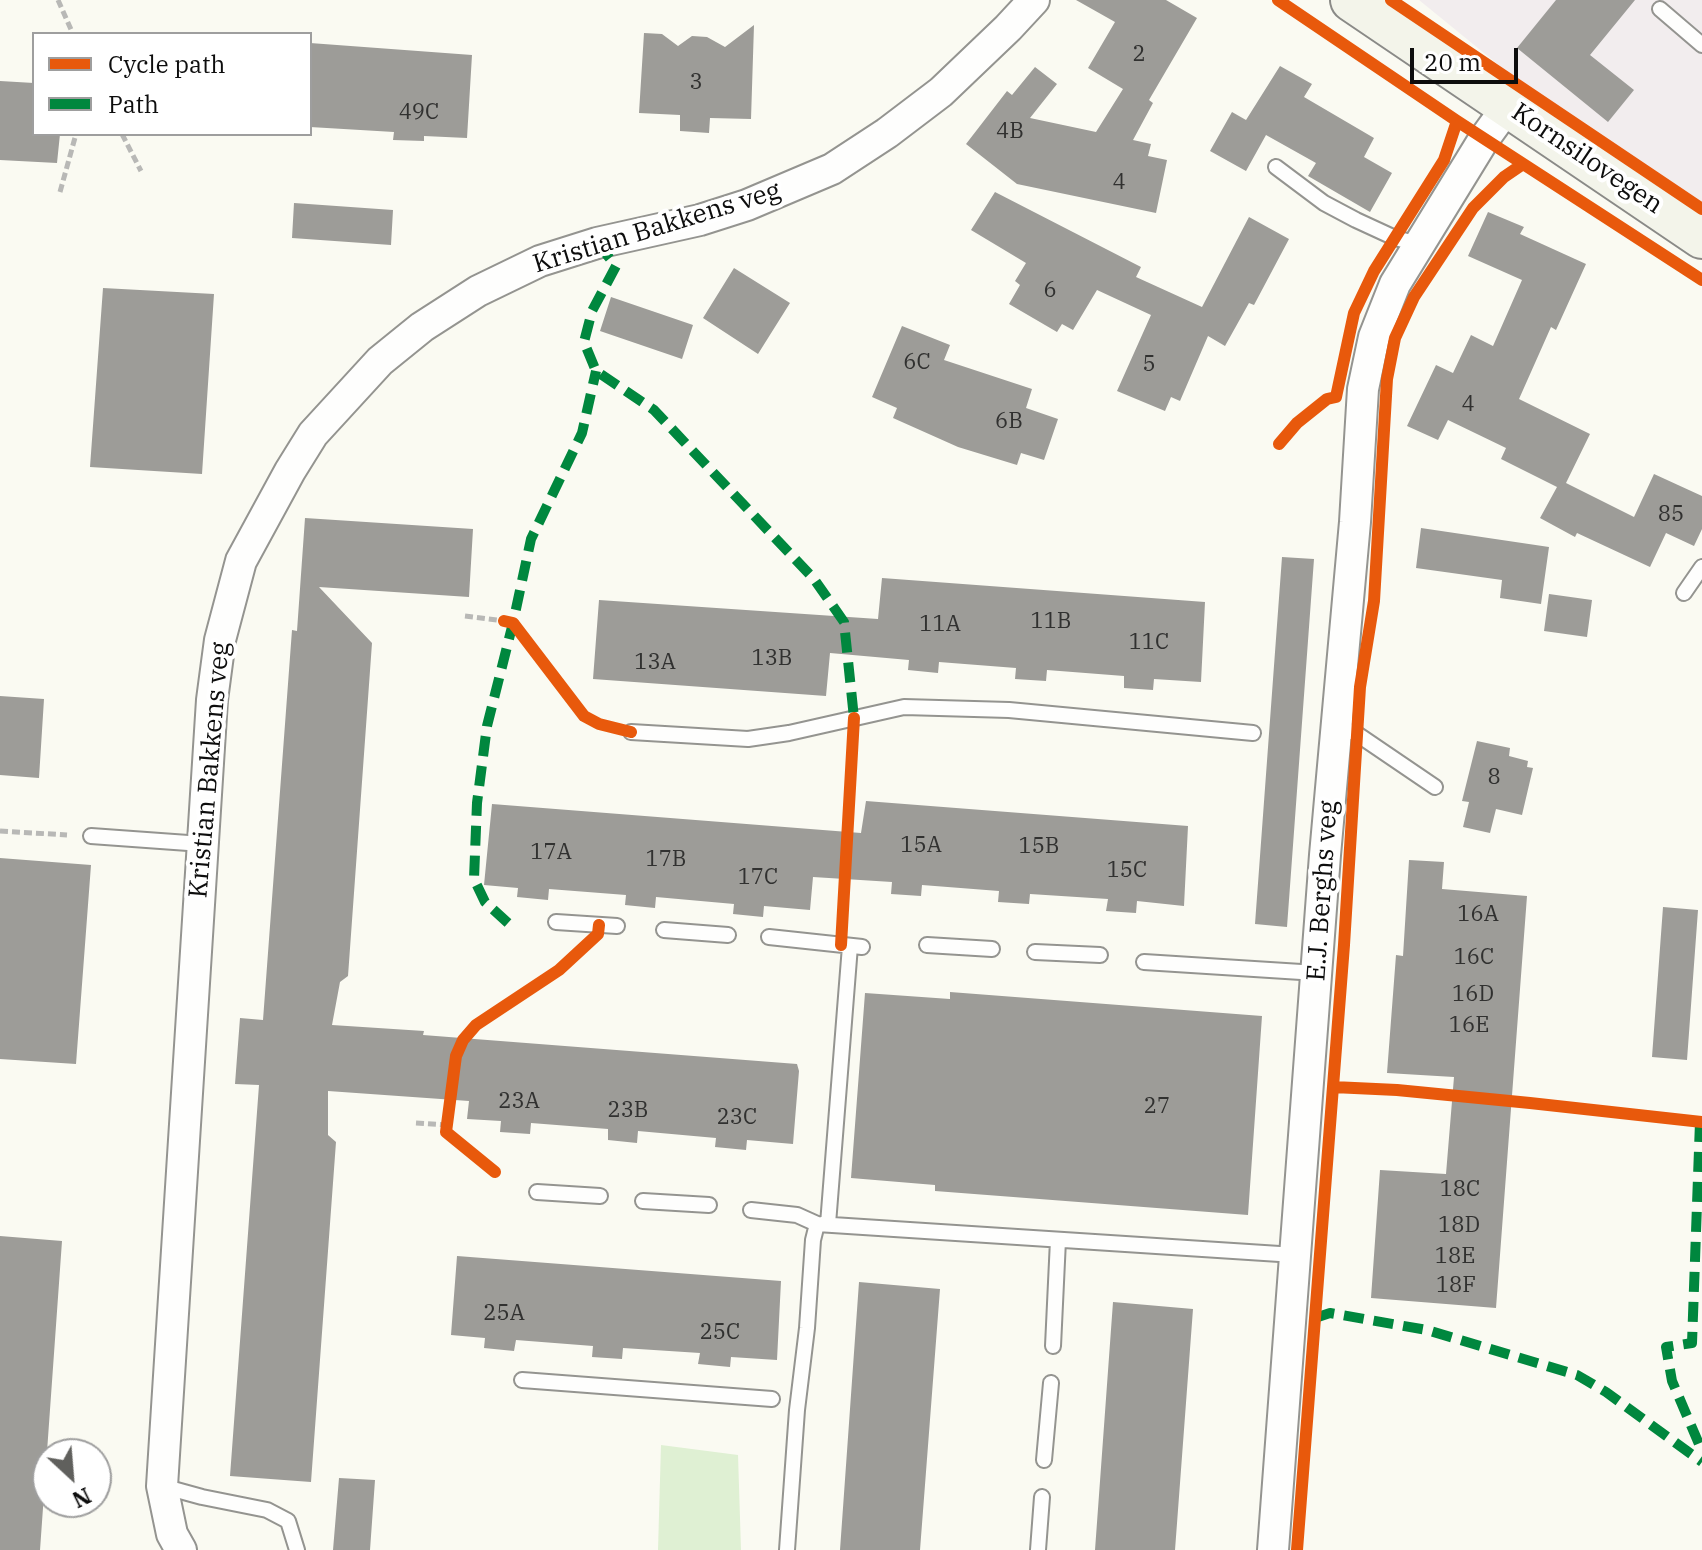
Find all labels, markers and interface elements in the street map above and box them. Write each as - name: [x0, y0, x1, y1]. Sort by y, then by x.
- legend: [32, 32, 312, 136]
- scale bar: [1414, 32, 1522, 82]
- house number: 2: [1132, 42, 1146, 68]
- text: 20 m: [1424, 46, 1481, 78]
- text: Cycle path: [108, 48, 225, 80]
- house number: 3: [689, 70, 703, 96]
- text: Path: [108, 88, 159, 120]
- street label: Kornsilovegen: [1505, 97, 1669, 221]
- house number: 49C: [399, 100, 439, 126]
- house number: 4B: [996, 119, 1024, 145]
- house number: 4: [1112, 170, 1126, 196]
- street label: Kristian Bakkens veg: [529, 175, 785, 281]
- house number: 6: [1043, 278, 1057, 304]
- house number: 6C: [903, 350, 931, 376]
- house number: 5: [1142, 352, 1156, 378]
- house number: 4: [1461, 392, 1475, 418]
- house number: 6B: [995, 409, 1023, 435]
- house number: 85: [1658, 502, 1684, 528]
- house number: 11B: [1030, 609, 1072, 635]
- house number: 11A: [919, 612, 961, 638]
- house number: 11C: [1129, 630, 1169, 656]
- street label: Kristian Bakkens veg: [183, 641, 237, 899]
- house number: 13B: [751, 646, 793, 672]
- house number: 13A: [634, 650, 676, 676]
- house number: 8: [1487, 765, 1501, 791]
- street label: E.J. Berghs veg: [1301, 800, 1345, 982]
- house number: 15A: [900, 833, 942, 859]
- house number: 15B: [1018, 834, 1060, 860]
- house number: 17A: [530, 840, 572, 866]
- house number: 17B: [645, 847, 687, 873]
- house number: 15C: [1107, 858, 1147, 884]
- house number: 17C: [738, 865, 778, 891]
- house number: 16A: [1457, 902, 1499, 928]
- house number: 16C: [1454, 945, 1494, 971]
- house number: 16D: [1452, 982, 1494, 1008]
- house number: 16E: [1449, 1013, 1489, 1039]
- house number: 23A: [498, 1089, 540, 1115]
- house number: 27: [1144, 1094, 1170, 1120]
- house number: 23B: [607, 1098, 649, 1124]
- house number: 23C: [717, 1105, 757, 1131]
- house number: 18C: [1440, 1177, 1480, 1203]
- house number: 18D: [1438, 1213, 1480, 1239]
- house number: 18E: [1435, 1244, 1475, 1270]
- house number: 18F: [1436, 1273, 1476, 1299]
- house number: 25A: [483, 1301, 525, 1327]
- house number: 25C: [700, 1320, 740, 1346]
- north arrow: [32, 1438, 112, 1518]
- text: N: [68, 1481, 96, 1515]

